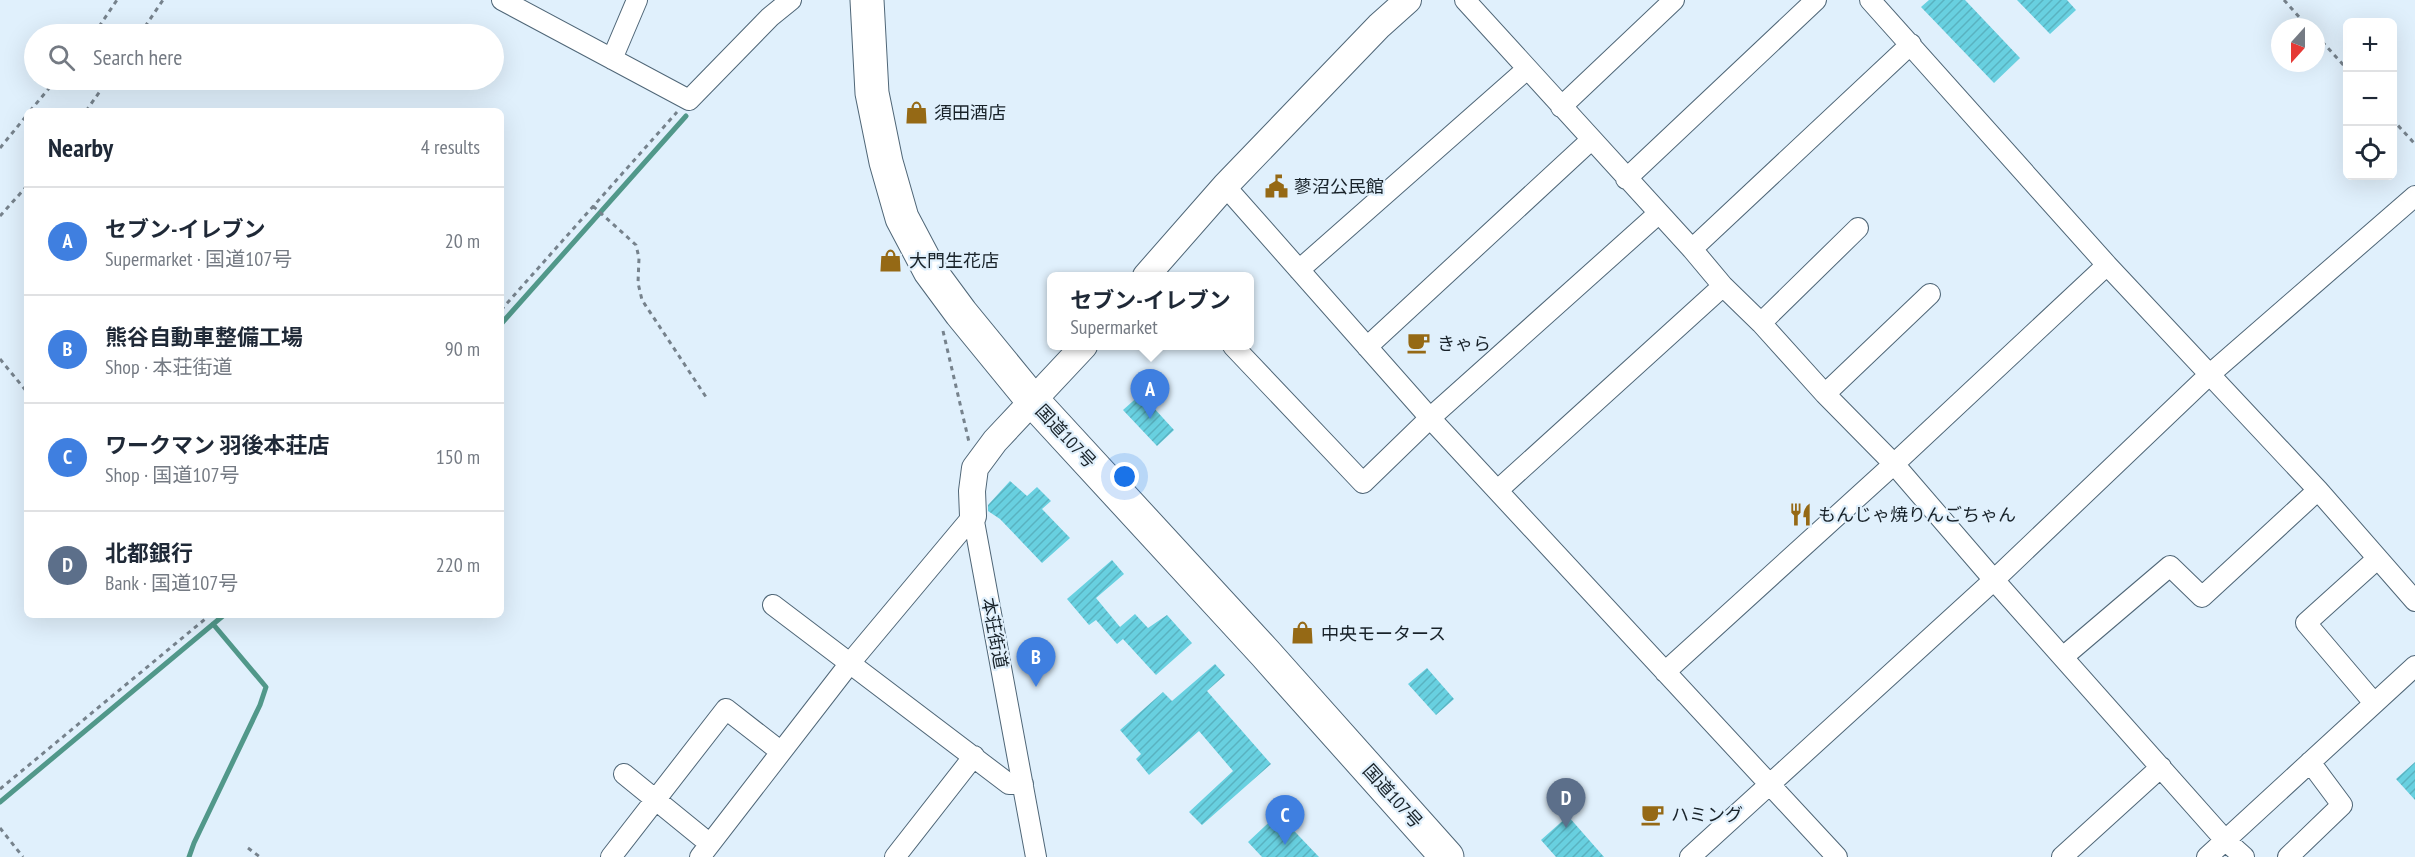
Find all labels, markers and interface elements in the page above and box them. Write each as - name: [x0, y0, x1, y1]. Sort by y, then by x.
- north arrow: [2271, 18, 2325, 72]
- map controls: [2343, 18, 2397, 180]
- button: +: [2343, 18, 2397, 72]
- search box: [24, 24, 504, 90]
- icon: search: [45, 41, 78, 74]
- text: Search here: [93, 43, 182, 71]
- button: −: [2343, 72, 2397, 126]
- shop icon: 須田酒店: [903, 99, 929, 125]
- place label: 須田酒店: [934, 101, 1006, 124]
- button: locate: [2343, 126, 2397, 180]
- text: Nearby: [48, 131, 113, 164]
- text: 4 results: [421, 134, 480, 160]
- public building icon: 蓼沼公民館: [1263, 173, 1289, 199]
- place label: 蓼沼公民館: [1294, 175, 1384, 198]
- text: セブン-イレブン: [105, 215, 266, 243]
- text: A: [62, 228, 73, 254]
- text: 20 m: [445, 228, 480, 254]
- text: Supermarket · 国道107号: [105, 246, 292, 272]
- shop icon: 大門生花店: [878, 247, 904, 273]
- place label: 大門生花店: [909, 249, 999, 272]
- popup: [1047, 272, 1254, 350]
- text: セブン-イレブン: [1070, 286, 1231, 314]
- text: Supermarket: [1070, 314, 1158, 340]
- text: 熊谷自動車整備工場: [105, 323, 303, 351]
- cafe icon: きゃら: [1406, 330, 1432, 356]
- place label: きゃら: [1437, 332, 1491, 355]
- text: B: [63, 336, 72, 362]
- text: 90 m: [445, 336, 480, 362]
- text: Shop · 本荘街道: [105, 354, 232, 380]
- pin: A: [1130, 370, 1170, 419]
- street label: 国道107号: [1031, 400, 1101, 472]
- text: ワークマン 羽後本荘店: [105, 431, 330, 459]
- text: C: [63, 444, 72, 470]
- text: 150 m: [436, 444, 480, 470]
- text: Shop · 国道107号: [105, 462, 239, 488]
- your location: [1110, 462, 1139, 491]
- restaurant icon: もんじゃ焼りんごちゃん: [1787, 501, 1813, 527]
- place label: もんじゃ焼りんごちゃん: [1818, 503, 2016, 526]
- text: 北都銀行: [105, 539, 193, 567]
- text: D: [62, 552, 73, 578]
- text: 220 m: [436, 552, 480, 578]
- text: Bank · 国道107号: [105, 570, 238, 596]
- street label: 本荘街道: [977, 595, 1013, 671]
- shop icon: 中央モータース: [1290, 620, 1316, 646]
- place label: 中央モータース: [1321, 622, 1446, 645]
- pin: B: [1016, 638, 1056, 687]
- street label: 国道107号: [1358, 759, 1428, 833]
- pin: D: [1546, 778, 1586, 828]
- pin: C: [1266, 796, 1304, 845]
- cafe icon: ハミング: [1640, 801, 1666, 827]
- place label: ハミング: [1671, 803, 1743, 826]

